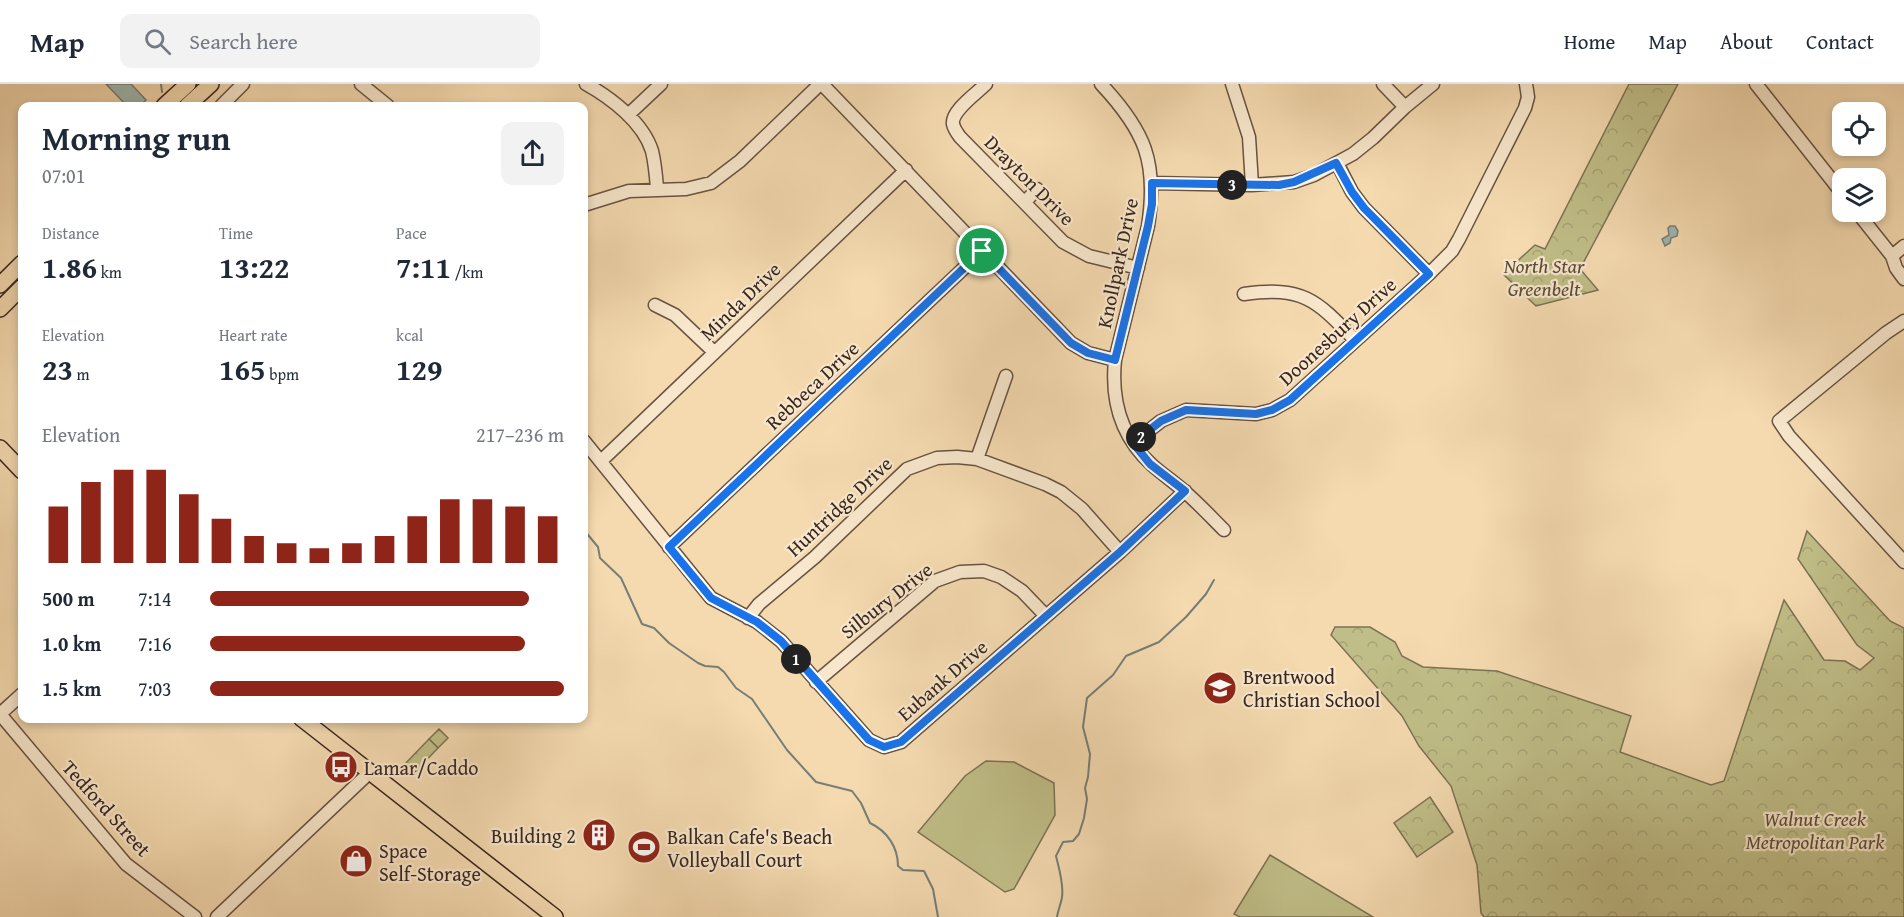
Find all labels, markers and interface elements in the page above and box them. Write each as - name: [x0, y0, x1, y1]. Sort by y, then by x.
- search box: [120, 14, 540, 68]
- text: Map: [30, 21, 84, 62]
- icon: search: [141, 25, 174, 58]
- text: Search here: [189, 25, 298, 57]
- text: Home: [1564, 26, 1615, 57]
- text: Map: [1648, 26, 1687, 57]
- text: About: [1720, 26, 1773, 57]
- text: Contact: [1806, 26, 1874, 57]
- map controls: [1832, 102, 1886, 222]
- button: locate: [1832, 102, 1886, 156]
- text: Morning run: [42, 114, 231, 162]
- button: share: [501, 122, 564, 185]
- street label: Drayton Drive: [978, 128, 1082, 232]
- text: 07:01: [42, 161, 85, 190]
- button: layers: [1832, 168, 1886, 222]
- pin: 3: [1217, 170, 1247, 200]
- text: 3: [1228, 173, 1236, 197]
- street label: Knollpark Drive: [1089, 195, 1145, 331]
- text: Distance: [42, 221, 99, 245]
- text: Time: [219, 221, 253, 245]
- text: Pace: [396, 221, 427, 245]
- pin: [956, 225, 1007, 276]
- icon: arrive: [965, 234, 998, 267]
- text: 1.86: [42, 245, 97, 289]
- text: 13:22: [219, 245, 290, 289]
- text: 7:11: [396, 245, 451, 289]
- park label: North Star Greenbelt: [1503, 251, 1585, 303]
- street label: Minda Drive: [693, 255, 787, 347]
- text: km: [97, 260, 122, 284]
- text: /km: [451, 260, 483, 284]
- street label: Doonesbury Drive: [1272, 270, 1402, 392]
- text: Elevation: [42, 323, 105, 347]
- text: Heart rate: [219, 323, 288, 347]
- text: kcal: [396, 323, 423, 347]
- street label: Rebbeca Drive: [759, 334, 865, 436]
- text: 23: [42, 347, 73, 391]
- text: 165: [219, 347, 266, 391]
- text: 129: [396, 347, 443, 391]
- text: m: [73, 362, 90, 386]
- text: bpm: [266, 362, 299, 386]
- text: Elevation: [42, 420, 120, 449]
- text: 217–236 m: [476, 420, 564, 449]
- pin: 2: [1126, 422, 1156, 452]
- text: 2: [1137, 425, 1145, 449]
- street label: Huntridge Drive: [780, 449, 898, 563]
- street label: Silbury Drive: [834, 555, 938, 645]
- text: 500 m: [42, 584, 95, 613]
- text: 7:14: [138, 584, 172, 613]
- text: 1.0 km: [42, 629, 101, 658]
- text: 7:16: [138, 629, 172, 658]
- street label: Eubank Drive: [890, 633, 994, 727]
- pin: 1: [781, 644, 811, 674]
- text: 1: [792, 647, 800, 671]
- place label: Brentwood Christian School: [1243, 662, 1381, 714]
- school or university icon: Brentwood Christian School: [1202, 670, 1238, 706]
- text: 1.5 km: [42, 674, 101, 703]
- text: 7:03: [138, 674, 172, 703]
- bus stop icon: Lamar/Caddo: [323, 749, 359, 785]
- street label: Tedford Street: [56, 753, 158, 863]
- place label: Lamar/Caddo: [364, 753, 479, 782]
- park label: Walnut Creek Metropolitan Park: [1746, 804, 1885, 856]
- building icon: Building 2: [581, 817, 617, 853]
- place label: Building 2: [491, 821, 576, 850]
- place label: Balkan Cafe's Beach Volleyball Court: [667, 822, 832, 874]
- sports icon: Balkan Cafe's Beach Volleyball Court: [626, 829, 662, 865]
- place label: Space Self-Storage: [379, 836, 481, 888]
- shop icon: Space Self-Storage: [338, 843, 374, 879]

